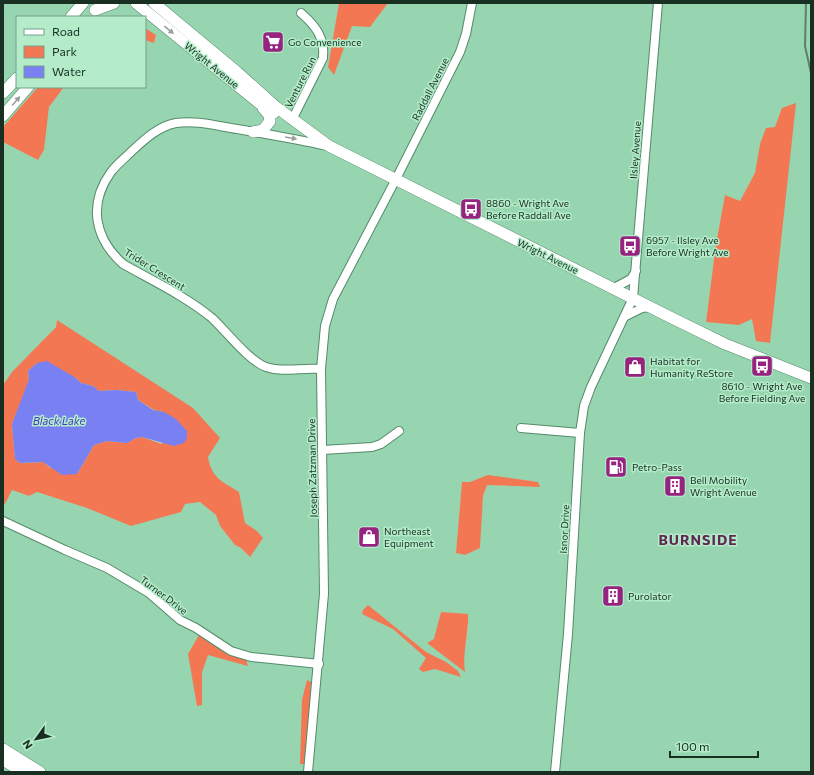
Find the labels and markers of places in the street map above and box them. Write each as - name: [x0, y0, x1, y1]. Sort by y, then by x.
- supermarket icon: Go Convenience: [260, 29, 286, 55]
- place label: Go Convenience: [288, 36, 361, 48]
- bus stop icon: 8860 - Wright Ave Before Raddall Ave: [458, 196, 484, 222]
- place label: 8860 - Wright Ave Before Raddall Ave: [486, 197, 571, 221]
- bus stop icon: 6957 - Ilsley Ave Before Wright Ave: [617, 233, 643, 259]
- place label: 6957 - Ilsley Ave Before Wright Ave: [646, 234, 729, 258]
- bus stop icon: 8610 - Wright Ave Before Fielding Ave: [749, 353, 775, 379]
- shop icon: Habitat for Humanity ReStore: [622, 354, 648, 380]
- place label: Habitat for Humanity ReStore: [650, 355, 733, 379]
- place label: 8610 - Wright Ave Before Fielding Ave: [719, 380, 805, 404]
- fuel station icon: Petro-Pass: [603, 454, 629, 480]
- place label: Petro-Pass: [632, 461, 682, 473]
- building icon: Bell Mobility Wright Avenue: [662, 473, 688, 499]
- place label: Bell Mobility Wright Avenue: [690, 474, 757, 498]
- shop icon: Northeast Equipment: [356, 524, 382, 550]
- place label: Northeast Equipment: [384, 525, 434, 549]
- building icon: Purolator: [600, 583, 626, 609]
- place label: Purolator: [628, 590, 671, 602]

